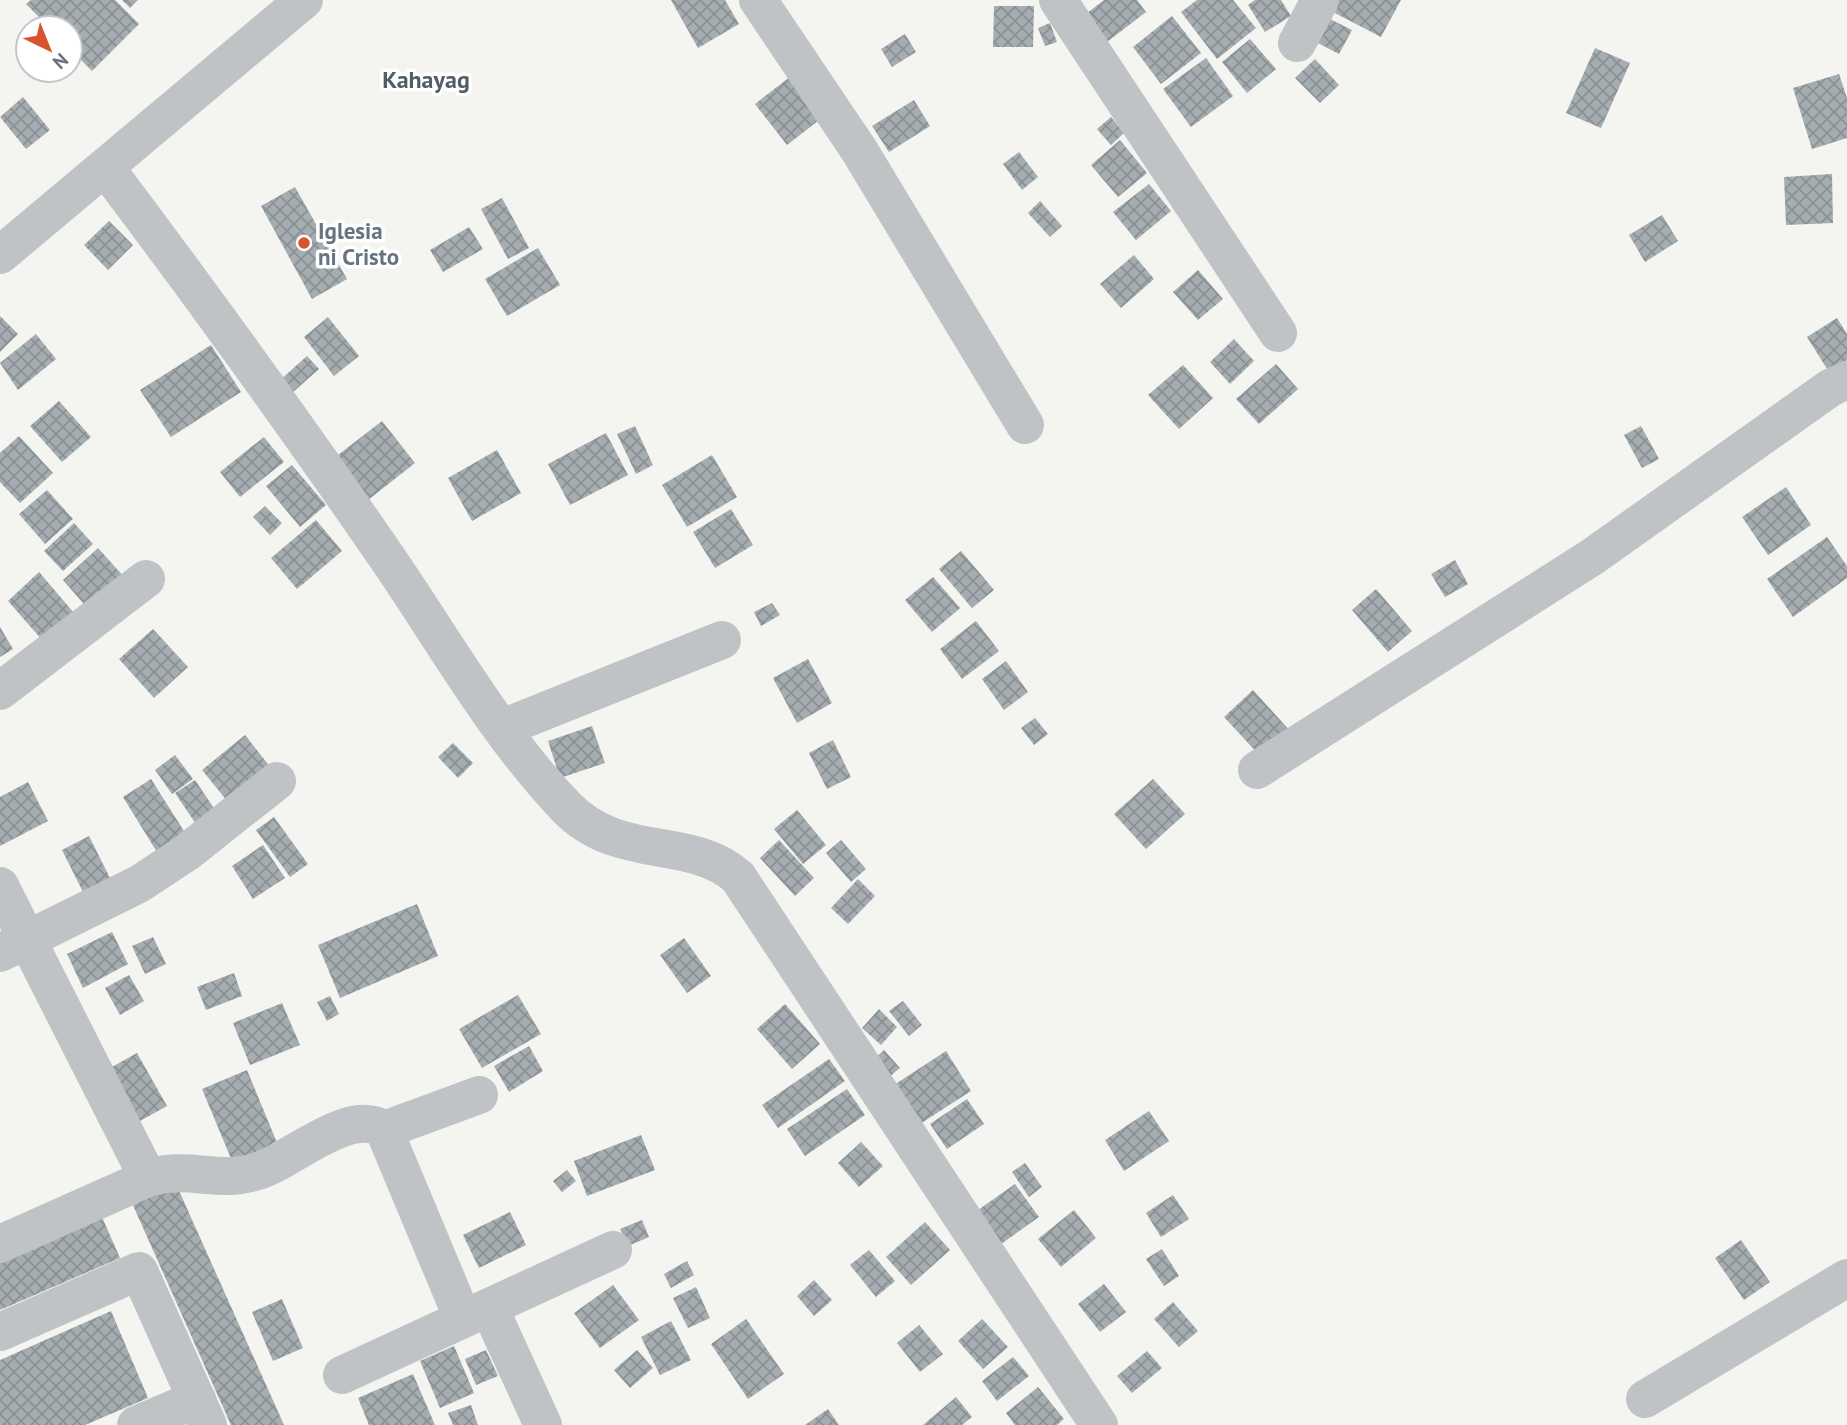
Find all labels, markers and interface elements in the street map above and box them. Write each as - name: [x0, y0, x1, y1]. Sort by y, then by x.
- north arrow: [14, 14, 84, 84]
- text: N: [48, 48, 73, 74]
- district label: Kahayag: [382, 64, 470, 95]
- place label: Iglesia ni Cristo: [318, 216, 399, 271]
- marker: Iglesia ni Cristo: [296, 235, 312, 251]

